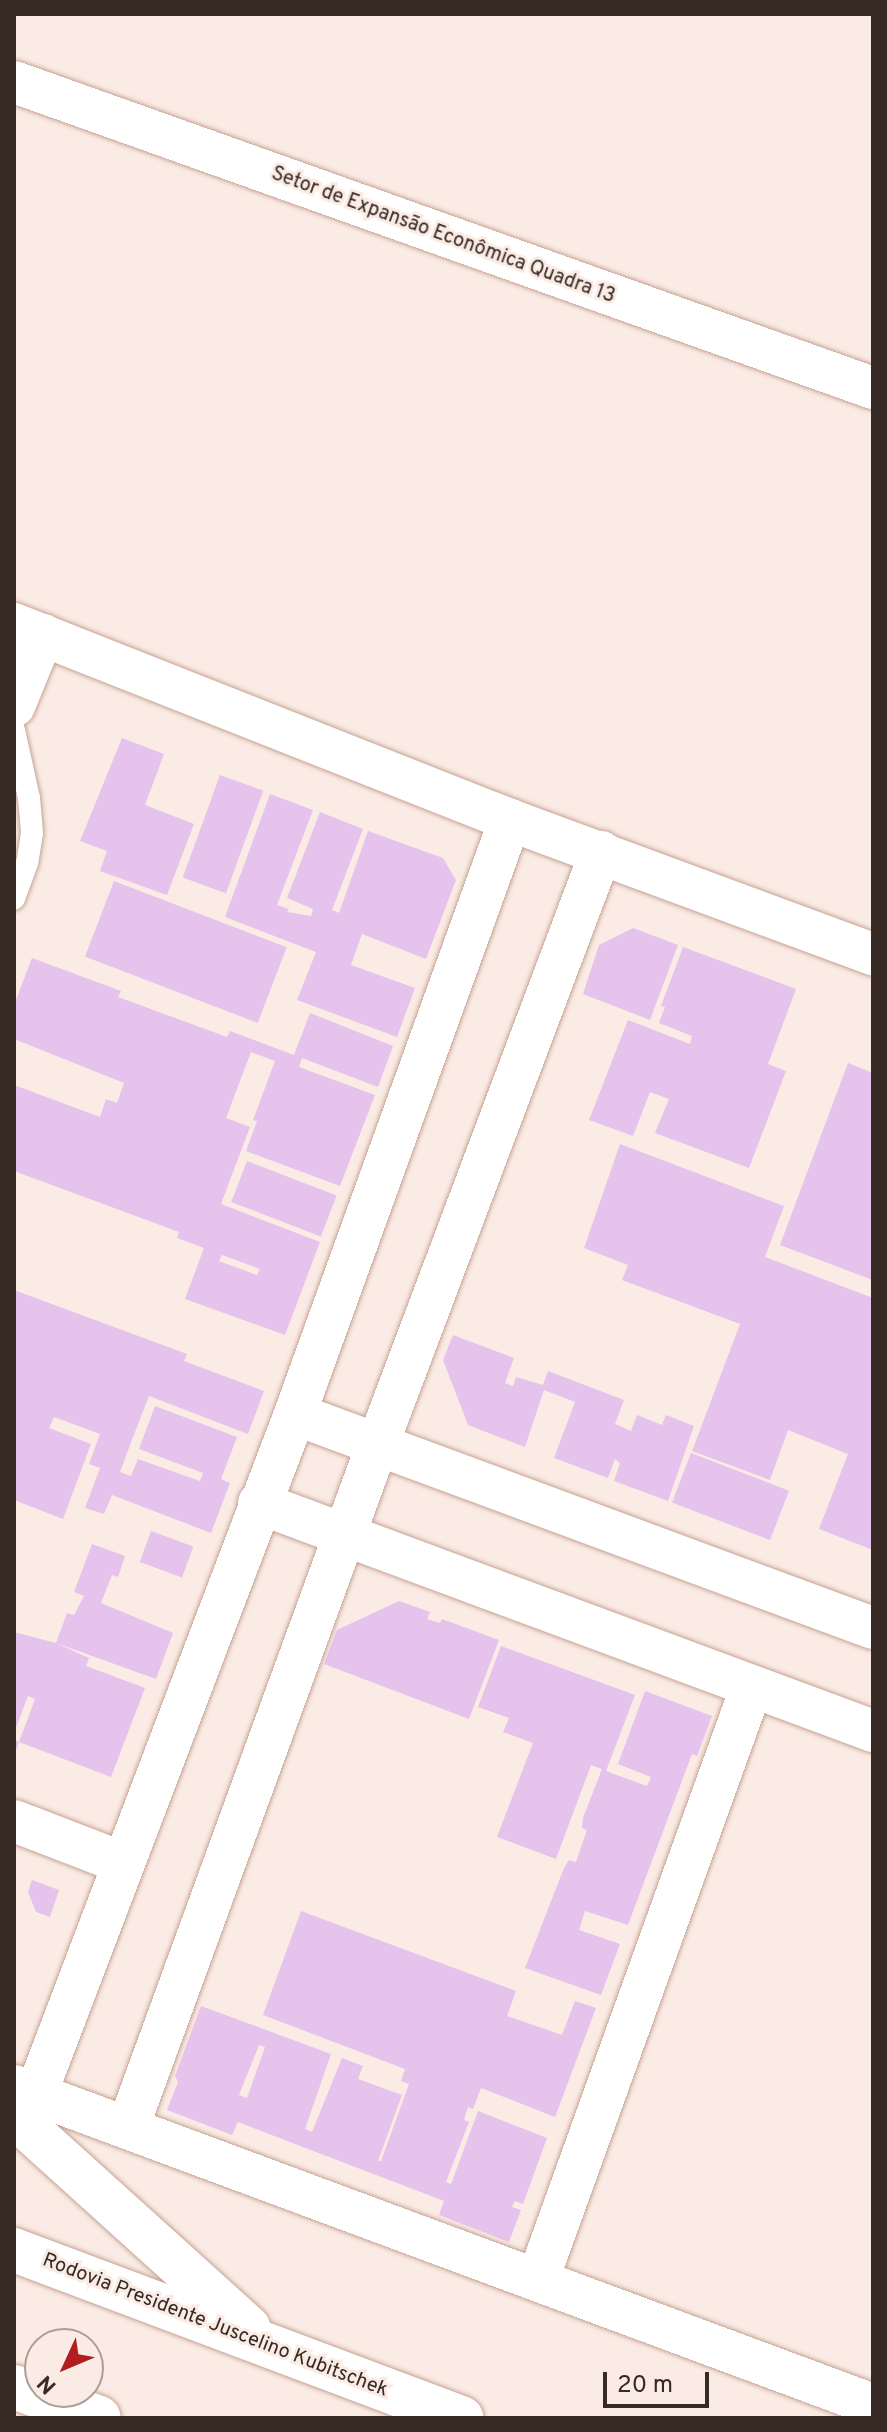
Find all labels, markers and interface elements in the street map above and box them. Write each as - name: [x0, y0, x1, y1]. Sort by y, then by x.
- street label: Setor de Expansão Econômica Quadra 13: [268, 162, 618, 310]
- street label: Rodovia Presidente Juscelino Kubitschek: [39, 2249, 391, 2403]
- north arrow: [24, 2328, 104, 2408]
- scale bar: [607, 2356, 713, 2406]
- text: N: [33, 2369, 63, 2399]
- text: 20 m: [617, 2371, 673, 2401]

